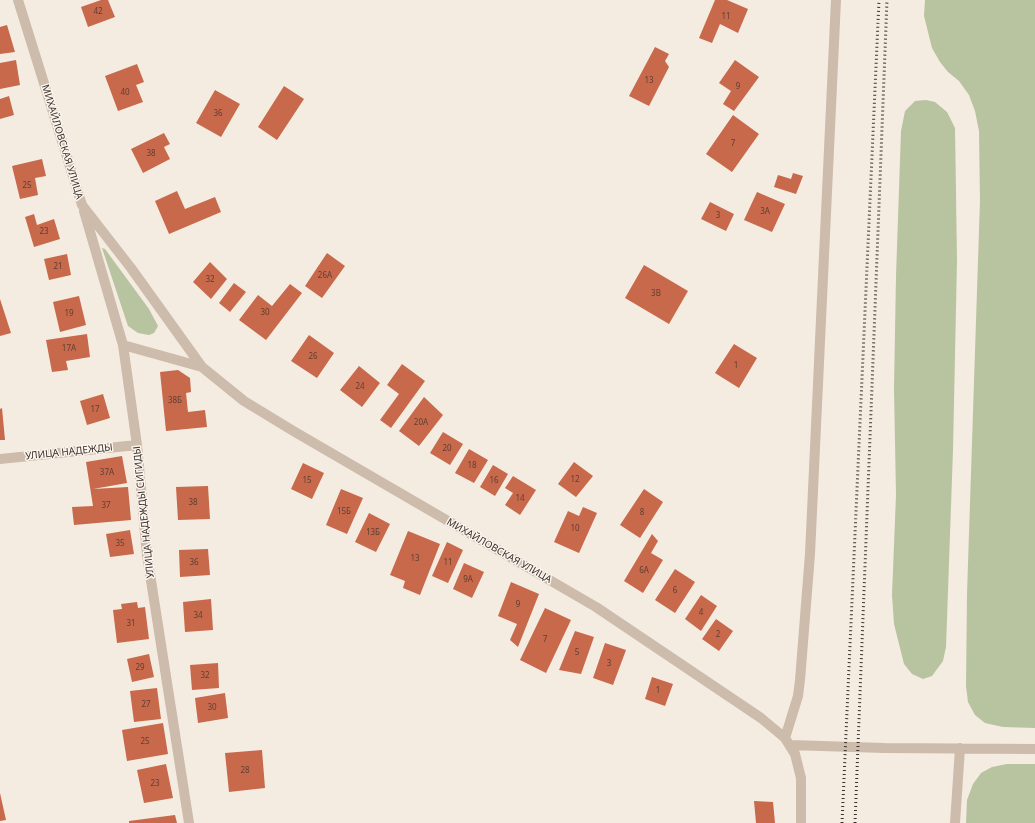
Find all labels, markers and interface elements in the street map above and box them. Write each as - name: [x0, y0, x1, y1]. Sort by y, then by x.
- house number: 42: [93, 7, 103, 17]
- house number: 11: [721, 12, 731, 22]
- house number: 13: [644, 76, 654, 86]
- house number: 9: [736, 82, 740, 92]
- street label: МИХАЙЛОВСКАЯ УЛИЦА: [39, 83, 85, 201]
- house number: 40: [120, 88, 130, 98]
- house number: 36: [213, 109, 223, 119]
- house number: 7: [731, 139, 735, 149]
- house number: 38: [146, 149, 156, 159]
- house number: 25: [22, 181, 32, 191]
- house number: 3А: [760, 207, 770, 217]
- house number: 3: [716, 211, 720, 221]
- house number: 23: [39, 227, 49, 237]
- house number: 21: [53, 262, 63, 272]
- house number: 26А: [318, 271, 332, 281]
- house number: 32: [205, 275, 215, 285]
- house number: 3В: [651, 289, 661, 299]
- house number: 30: [260, 308, 270, 318]
- house number: 19: [64, 309, 74, 319]
- house number: 17А: [62, 344, 76, 354]
- house number: 26: [308, 352, 318, 362]
- house number: 1: [734, 361, 738, 371]
- house number: 24: [355, 382, 365, 392]
- house number: 38Б: [168, 396, 182, 406]
- house number: 17: [90, 405, 100, 415]
- house number: 20А: [414, 418, 428, 428]
- street label: УЛИЦА НАДЕЖДЫ: [25, 441, 113, 463]
- house number: 20: [442, 444, 452, 454]
- street label: УЛИЦА НАДЕЖДЫ СИГИДЫ: [131, 445, 157, 579]
- house number: 18: [467, 461, 477, 471]
- house number: 37А: [100, 468, 114, 478]
- house number: 12: [570, 475, 580, 485]
- house number: 15: [302, 476, 312, 486]
- house number: 16: [489, 476, 499, 486]
- house number: 14: [515, 494, 525, 504]
- house number: 38: [188, 498, 198, 508]
- house number: 37: [101, 501, 111, 511]
- house number: 15Б: [337, 507, 351, 517]
- house number: 8: [640, 508, 644, 518]
- street label: МИХАЙЛОВСКАЯ УЛИЦА: [444, 516, 554, 586]
- house number: 10: [570, 524, 580, 534]
- house number: 13Б: [366, 528, 380, 538]
- house number: 35: [115, 539, 125, 549]
- house number: 13: [410, 554, 420, 564]
- house number: 36: [189, 558, 199, 568]
- house number: 11: [443, 558, 453, 568]
- house number: 6А: [639, 566, 649, 576]
- house number: 9А: [463, 575, 473, 585]
- house number: 6: [673, 586, 677, 596]
- house number: 9: [516, 600, 520, 610]
- house number: 4: [699, 608, 703, 618]
- house number: 34: [193, 611, 203, 621]
- house number: 31: [126, 619, 136, 629]
- house number: 2: [716, 630, 720, 640]
- house number: 7: [543, 635, 547, 645]
- house number: 5: [575, 648, 579, 658]
- house number: 3: [607, 659, 611, 669]
- house number: 29: [135, 663, 145, 673]
- house number: 32: [200, 671, 210, 681]
- house number: 1: [656, 686, 660, 696]
- house number: 27: [141, 700, 151, 710]
- house number: 30: [207, 703, 217, 713]
- house number: 25: [140, 737, 150, 747]
- house number: 28: [240, 766, 250, 776]
- house number: 23: [150, 779, 160, 789]

